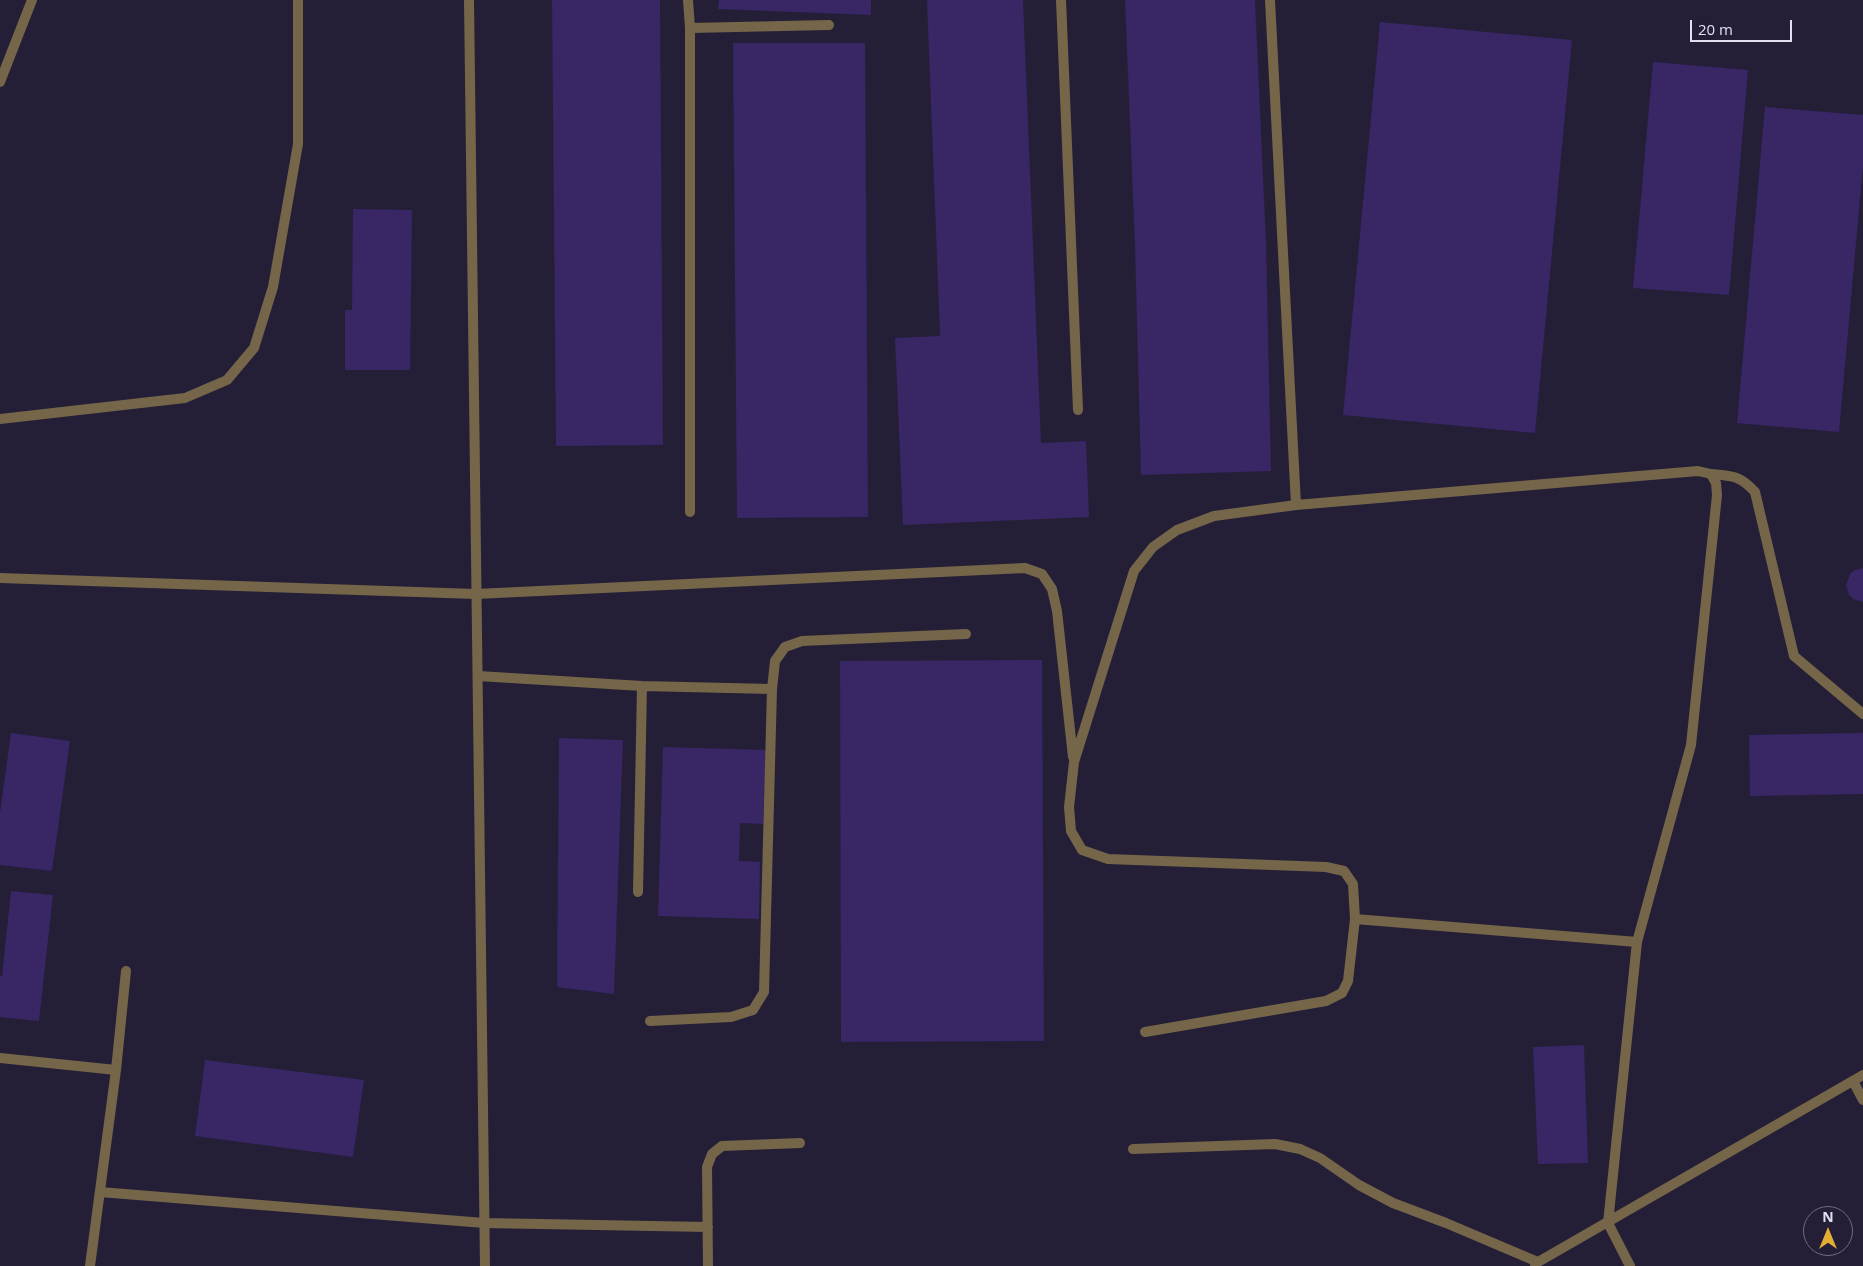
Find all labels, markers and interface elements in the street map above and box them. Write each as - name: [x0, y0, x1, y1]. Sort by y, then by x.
- scale bar: [1693, 10, 1796, 42]
- text: 20 m: [1698, 19, 1733, 39]
- north arrow: [1803, 1206, 1853, 1256]
- text: N: [1822, 1207, 1834, 1226]

